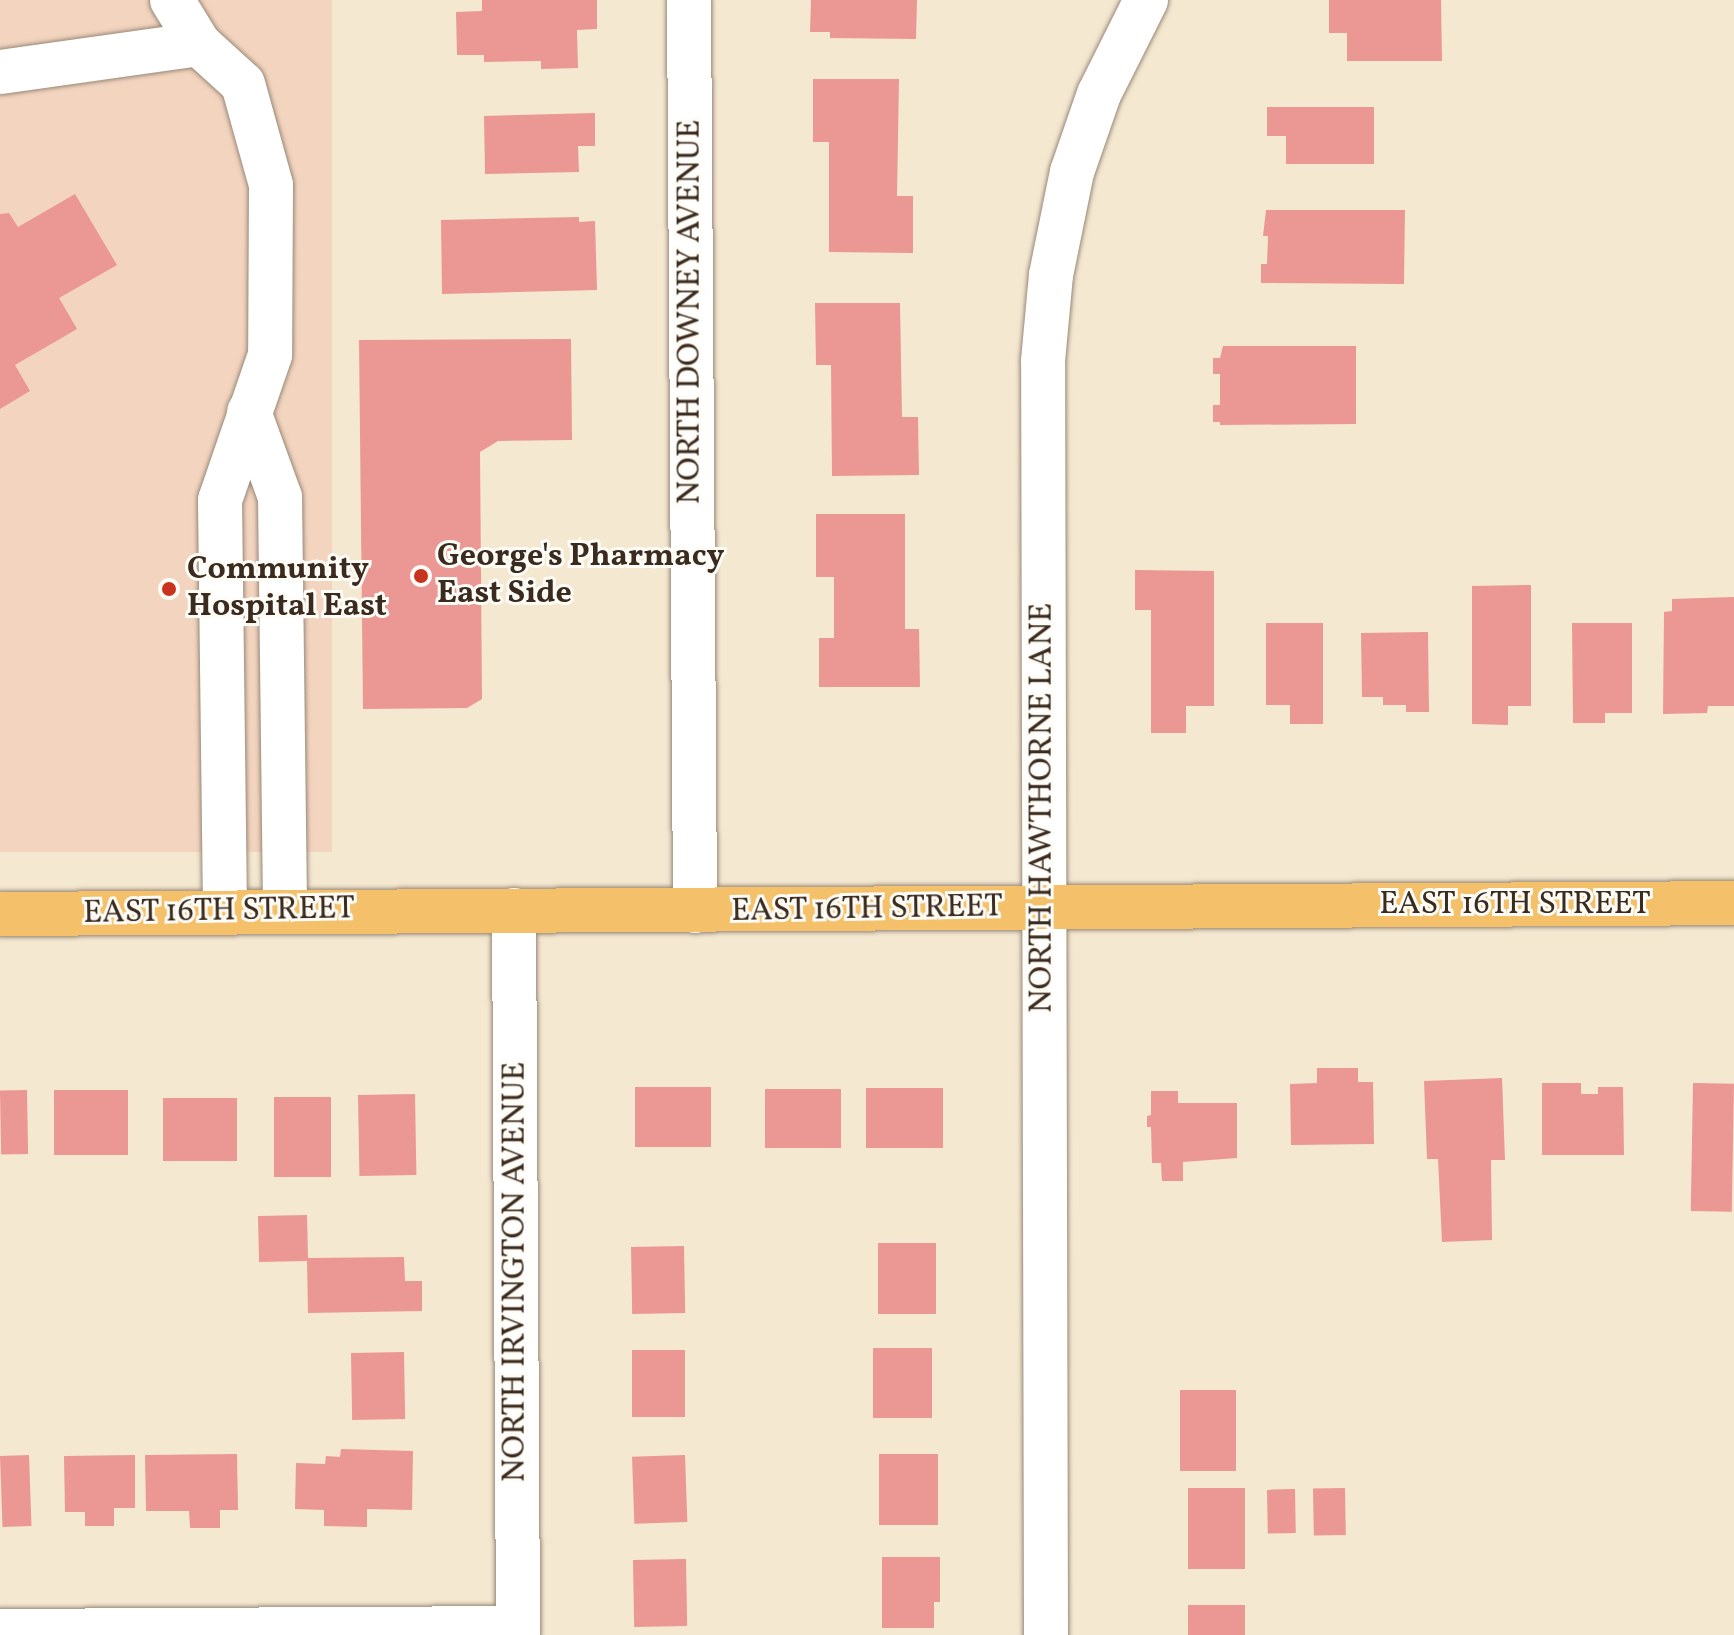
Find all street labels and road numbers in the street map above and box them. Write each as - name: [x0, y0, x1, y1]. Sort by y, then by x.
- street label: NORTH DOWNEY AVENUE: [672, 119, 710, 505]
- street label: NORTH HAWTHORNE LANE: [1024, 603, 1062, 1013]
- street label: EAST 16TH STREET: [1379, 886, 1651, 924]
- street label: EAST 16TH STREET: [730, 888, 1004, 932]
- street label: EAST 16TH STREET: [82, 890, 356, 934]
- street label: NORTH IRVINGTON AVENUE: [497, 1062, 535, 1482]

